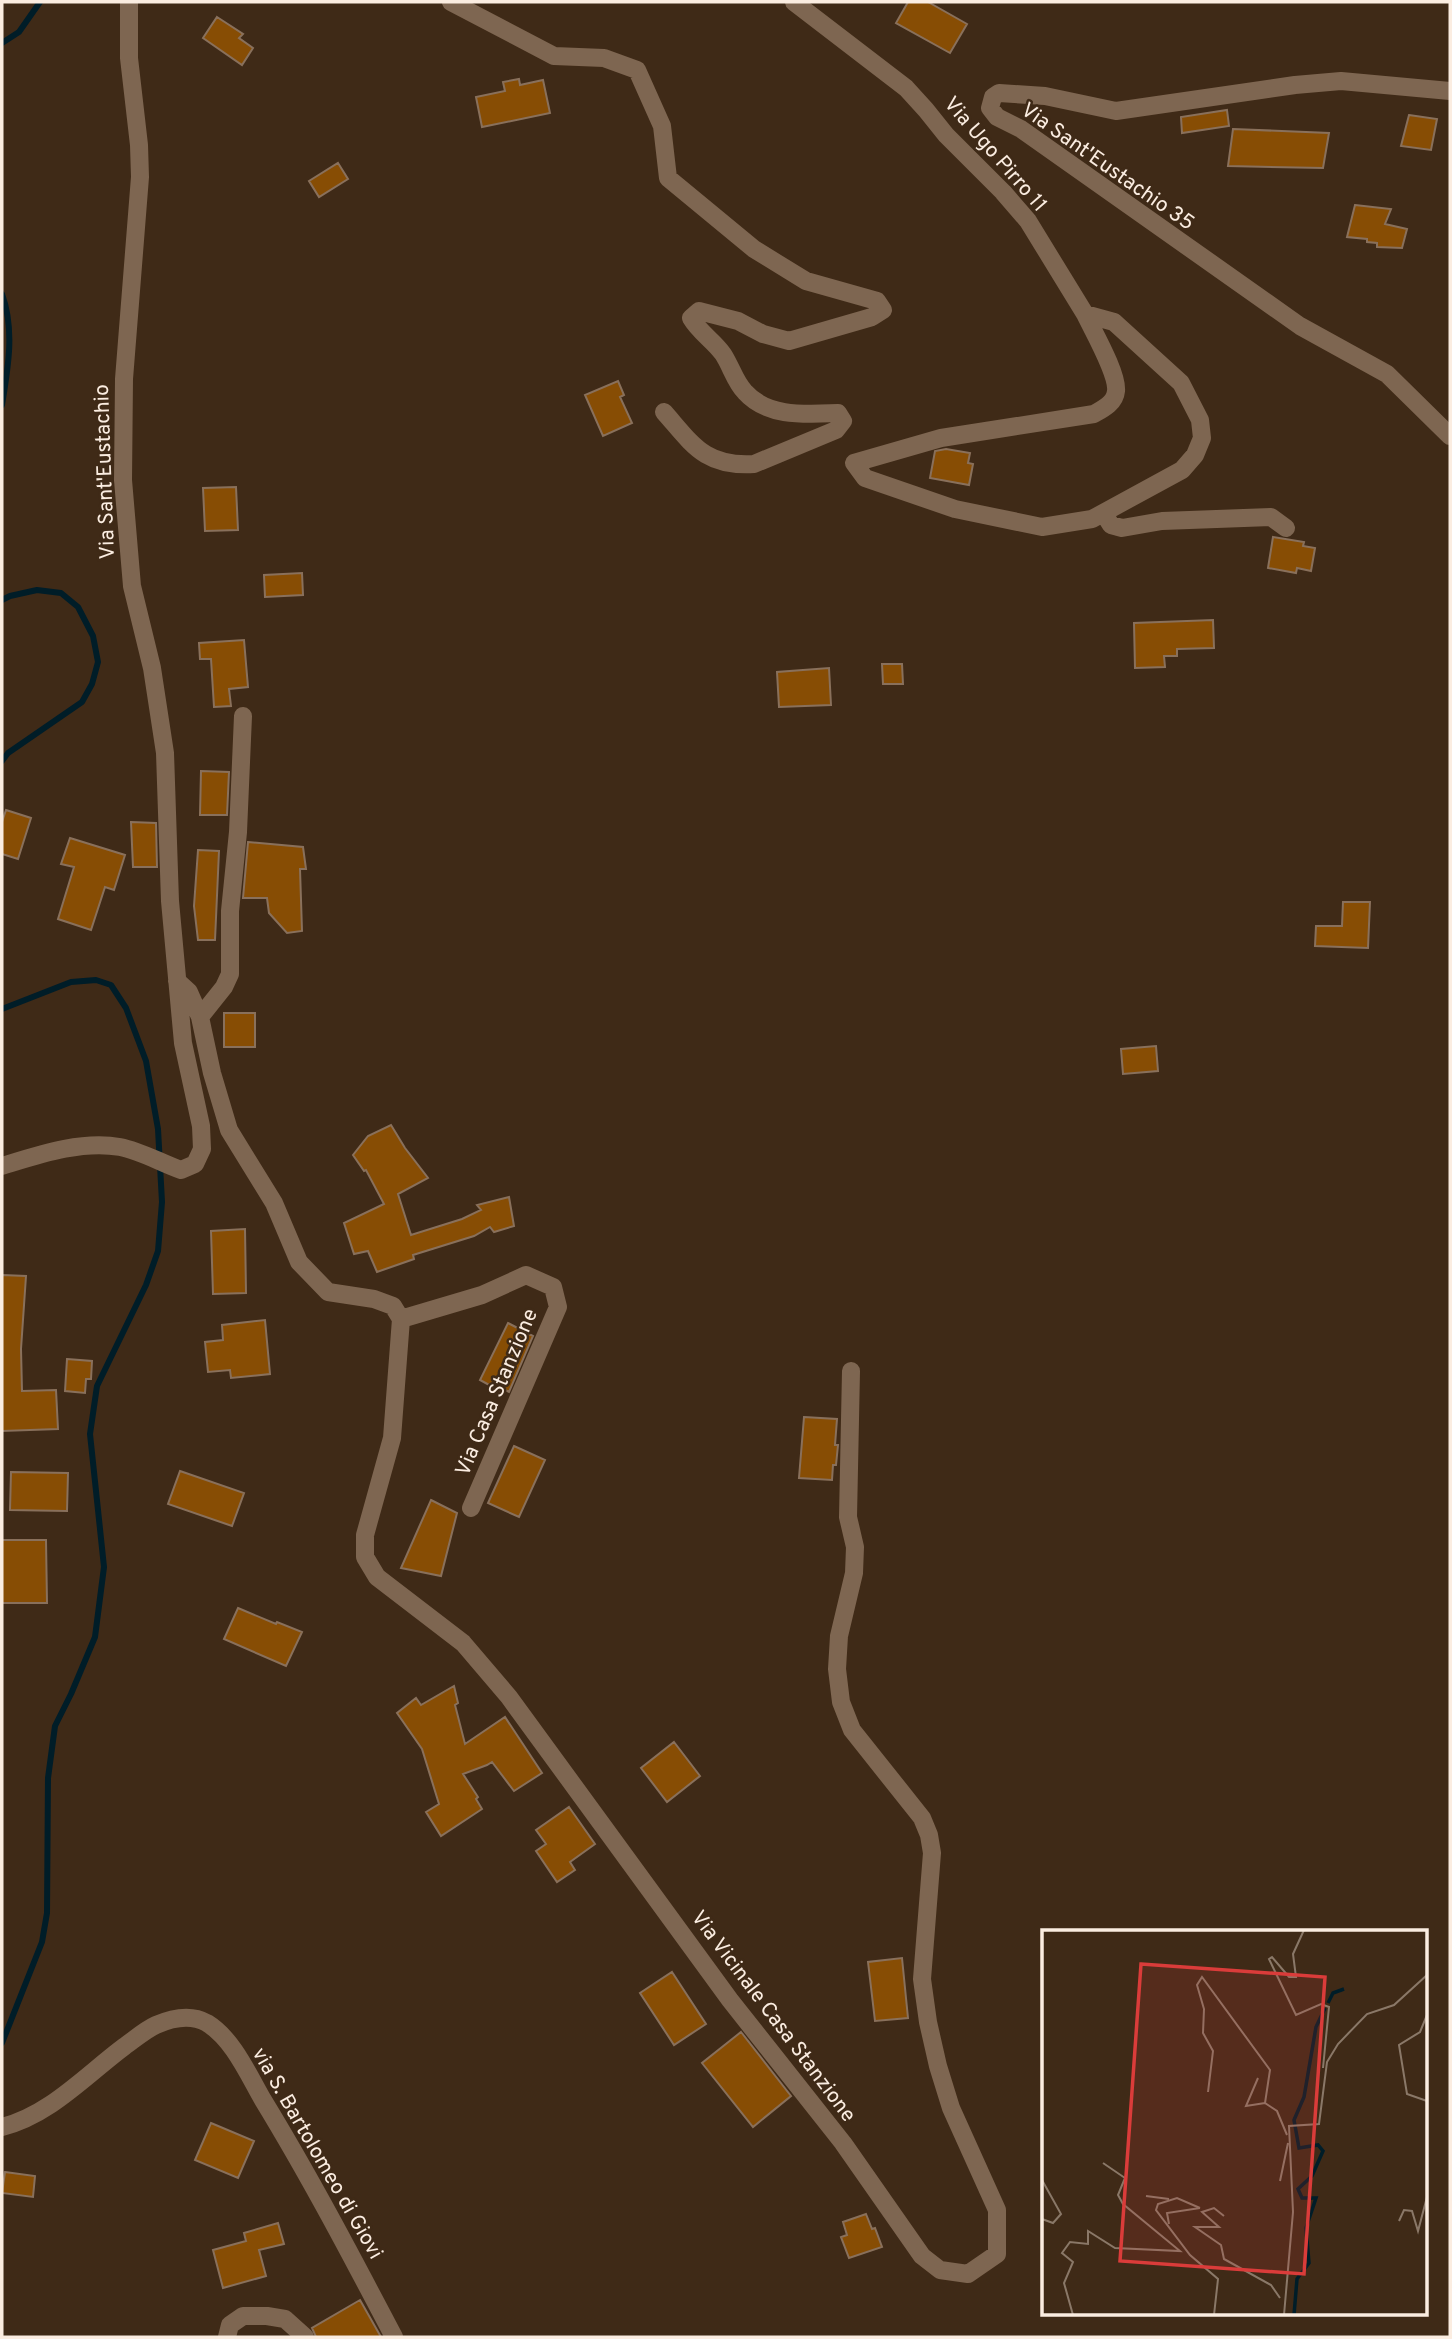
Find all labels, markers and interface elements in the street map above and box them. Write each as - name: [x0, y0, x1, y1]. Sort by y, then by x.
- street label: Via Ugo Pirro 11: [937, 92, 1052, 218]
- street label: Via Sant'Eustachio 35: [1015, 97, 1199, 237]
- street label: Via Sant'Eustachio: [89, 384, 122, 560]
- street label: Via Casa Stanzione: [450, 1305, 545, 1480]
- street label: Via Vicinale Casa Stanzione: [684, 1906, 861, 2128]
- inset map: [1042, 1930, 1428, 2314]
- street label: via S. Bartolomeo di Giovi: [245, 2043, 388, 2265]

